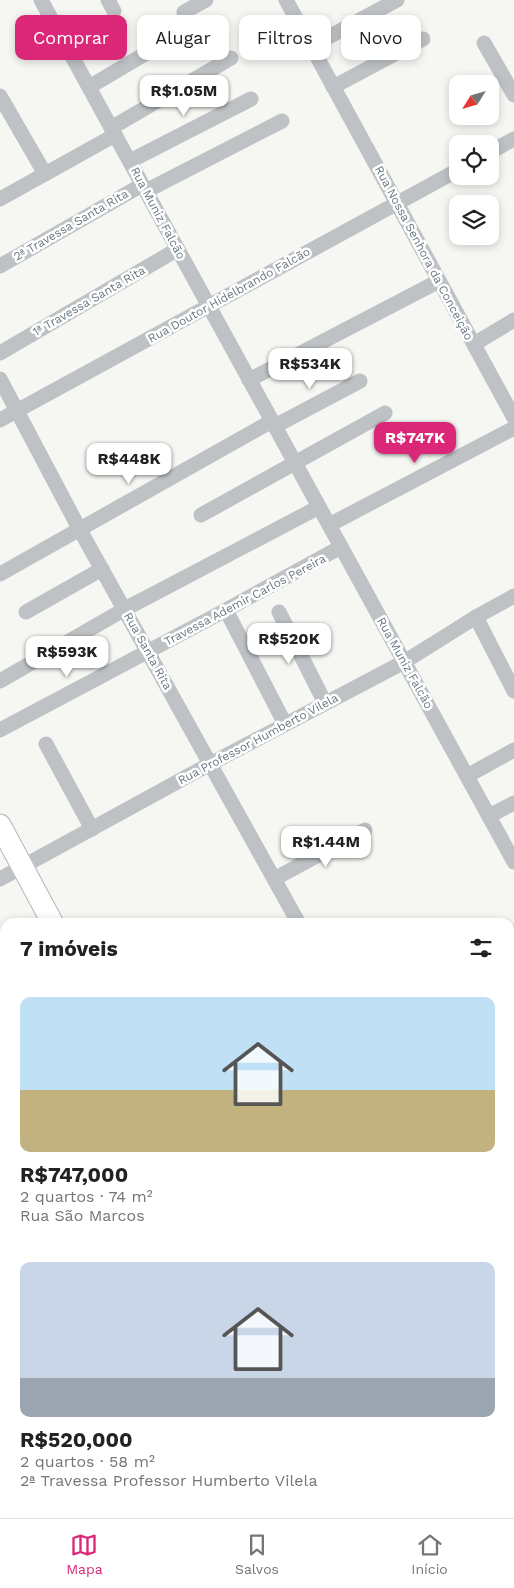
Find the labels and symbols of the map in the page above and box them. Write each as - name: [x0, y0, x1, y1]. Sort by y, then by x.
- pin: R$1.05M: [138, 74, 230, 117]
- north arrow: [449, 75, 499, 125]
- street label: Rua Nossa Senhora da Conceição: [372, 163, 476, 343]
- street label: Rua Muniz Falcão: [128, 164, 188, 262]
- street label: 2ª Travessa Santa Rita: [11, 186, 131, 264]
- street label: Rua Doutor Hidelbrando Falcão: [145, 244, 313, 346]
- street label: 1ª Travessa Santa Rita: [30, 263, 148, 339]
- pin: R$534K: [269, 348, 351, 390]
- pin: R$747K: [374, 422, 456, 464]
- pin: R$448K: [88, 442, 170, 485]
- street label: Travessa Ademir Carlos Pereira: [162, 551, 328, 649]
- street label: Rua Santa Rita: [121, 610, 175, 692]
- street label: Rua Muniz Falcão: [374, 615, 436, 711]
- pin: R$520K: [248, 622, 330, 665]
- pin: R$593K: [26, 636, 108, 678]
- street label: Rua Professor Humberto Vilela: [175, 691, 341, 787]
- pin: R$1.44M: [280, 826, 372, 868]

